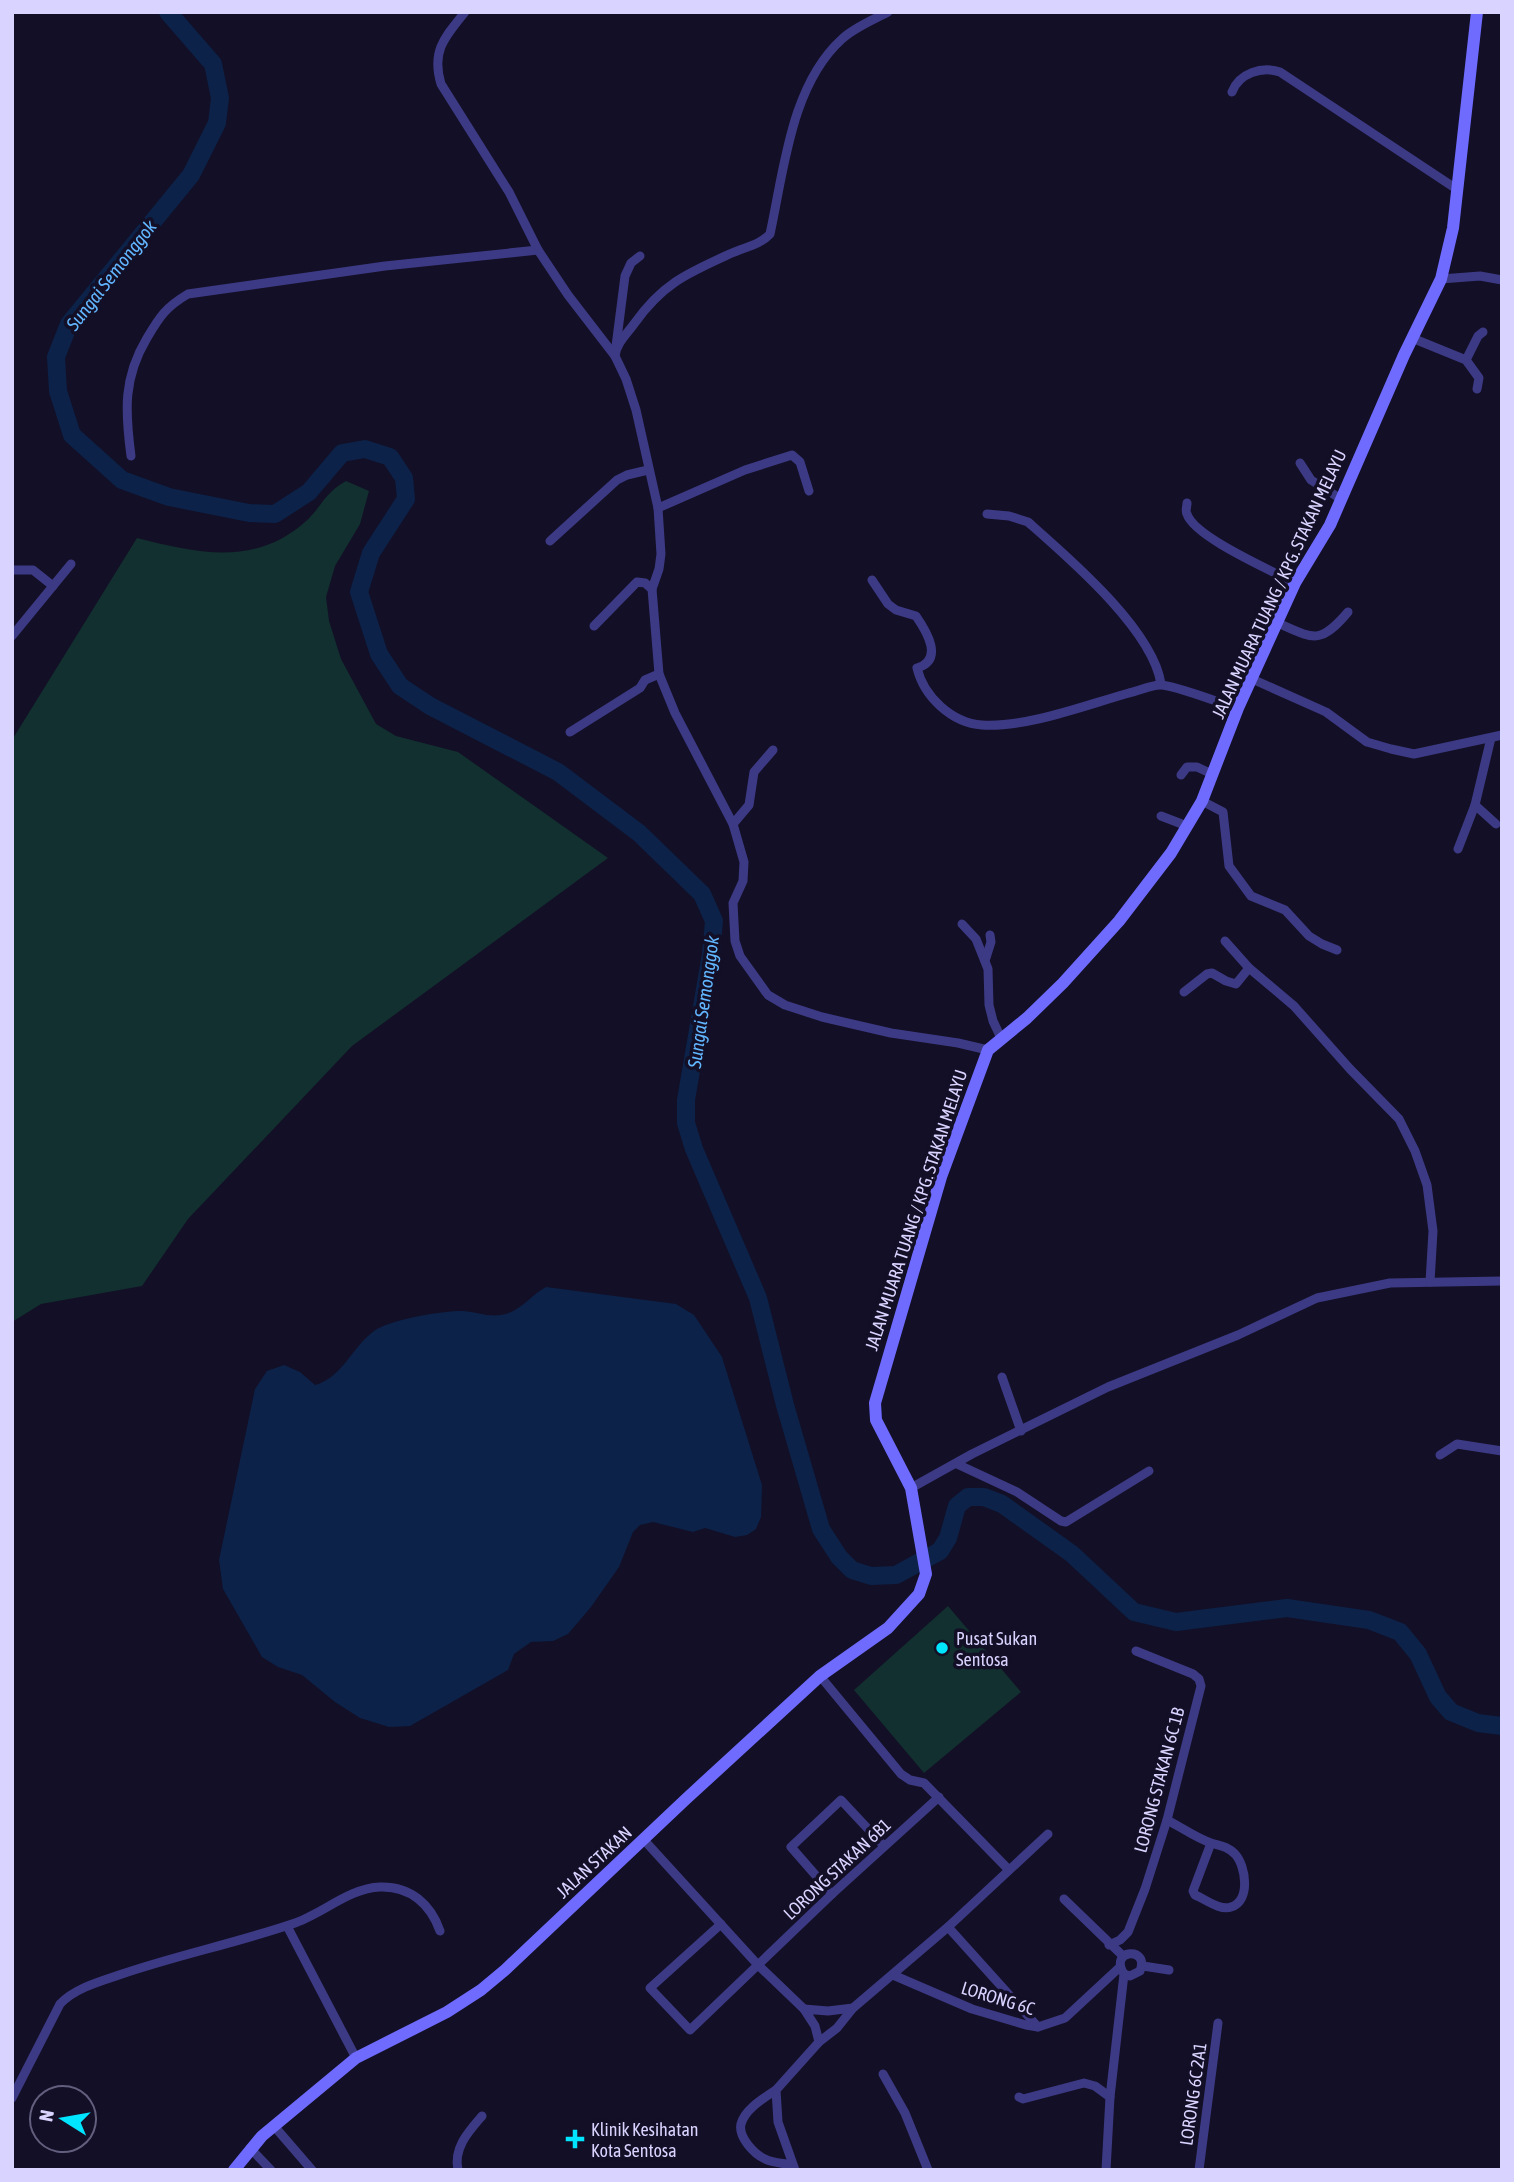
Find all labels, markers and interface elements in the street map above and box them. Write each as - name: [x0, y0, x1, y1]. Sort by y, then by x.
- water label: Sungai Semonggok: [61, 215, 161, 335]
- street label: JALAN MUARA TUANG / KPG. STAKAN MELAYU: [1207, 446, 1351, 722]
- water label: Sungai Semonggok: [683, 934, 723, 1071]
- street label: JALAN MUARA TUANG / KPG. STAKAN MELAYU: [861, 1067, 971, 1353]
- place label: Pusat Sukan Sentosa: [956, 1628, 1037, 1670]
- marker: Pusat Sukan Sentosa: [934, 1640, 950, 1656]
- street label: LORONG STAKAN 6C 1B: [1130, 1705, 1189, 1855]
- street label: LORONG STAKAN 6B1: [779, 1814, 895, 1924]
- street label: JALAN STAKAN: [552, 1822, 636, 1902]
- street label: LORONG 6C: [959, 1977, 1037, 2019]
- street label: LORONG 6C 2A1: [1175, 2041, 1211, 2147]
- north arrow: [28, 2084, 98, 2154]
- text: N: [34, 2108, 58, 2123]
- place label: Klinik Kesihatan Kota Sentosa: [591, 2119, 699, 2161]
- marker: Klinik Kesihatan Kota Sentosa: [565, 2129, 585, 2149]

